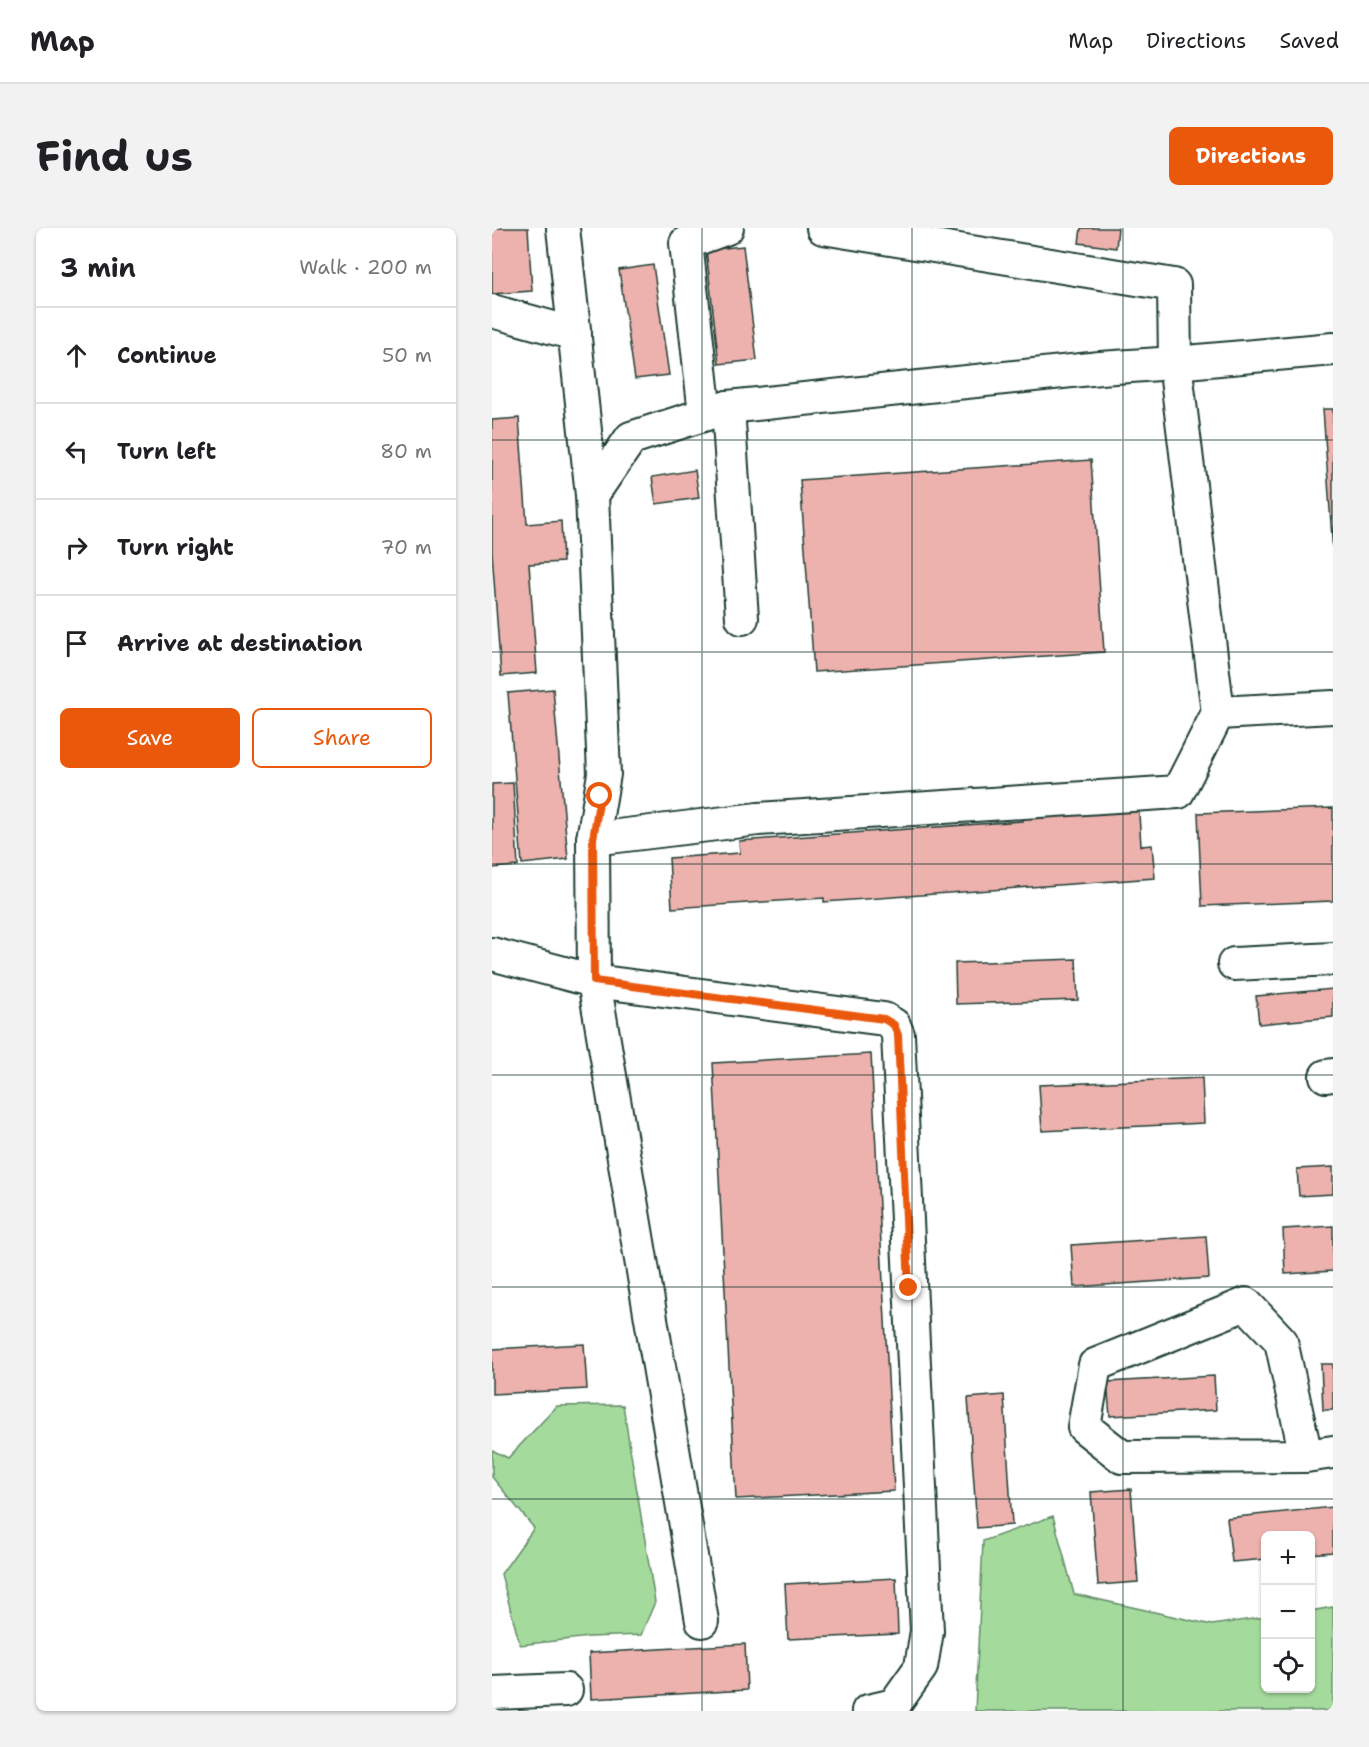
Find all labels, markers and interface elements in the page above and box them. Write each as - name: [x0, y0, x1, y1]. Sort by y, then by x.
- text: Map: [30, 22, 95, 60]
- text: Map: [1068, 27, 1113, 55]
- text: Directions: [1146, 27, 1246, 55]
- text: Saved: [1279, 27, 1339, 55]
- button: Directions: [1169, 127, 1333, 185]
- text: Find us: [36, 128, 193, 184]
- text: 3 min: [60, 250, 136, 285]
- text: Walk · 200 m: [299, 254, 432, 280]
- icon: ahead: [60, 339, 93, 372]
- text: Continue: [117, 341, 217, 370]
- text: 50 m: [382, 342, 432, 368]
- icon: left: [60, 435, 93, 468]
- text: Turn left: [117, 437, 216, 466]
- text: 80 m: [380, 438, 432, 464]
- icon: right: [60, 531, 93, 564]
- text: Turn right: [117, 533, 234, 562]
- text: 70 m: [380, 534, 432, 560]
- icon: arrive: [60, 627, 93, 660]
- text: Arrive at destination: [117, 629, 363, 658]
- button: Save: [60, 708, 240, 768]
- button: Share: [252, 708, 432, 768]
- route start: [586, 782, 612, 808]
- route end: [895, 1274, 921, 1300]
- map controls: [1261, 1531, 1315, 1693]
- button: +: [1261, 1531, 1315, 1585]
- button: −: [1261, 1585, 1315, 1639]
- button: locate: [1261, 1639, 1315, 1693]

